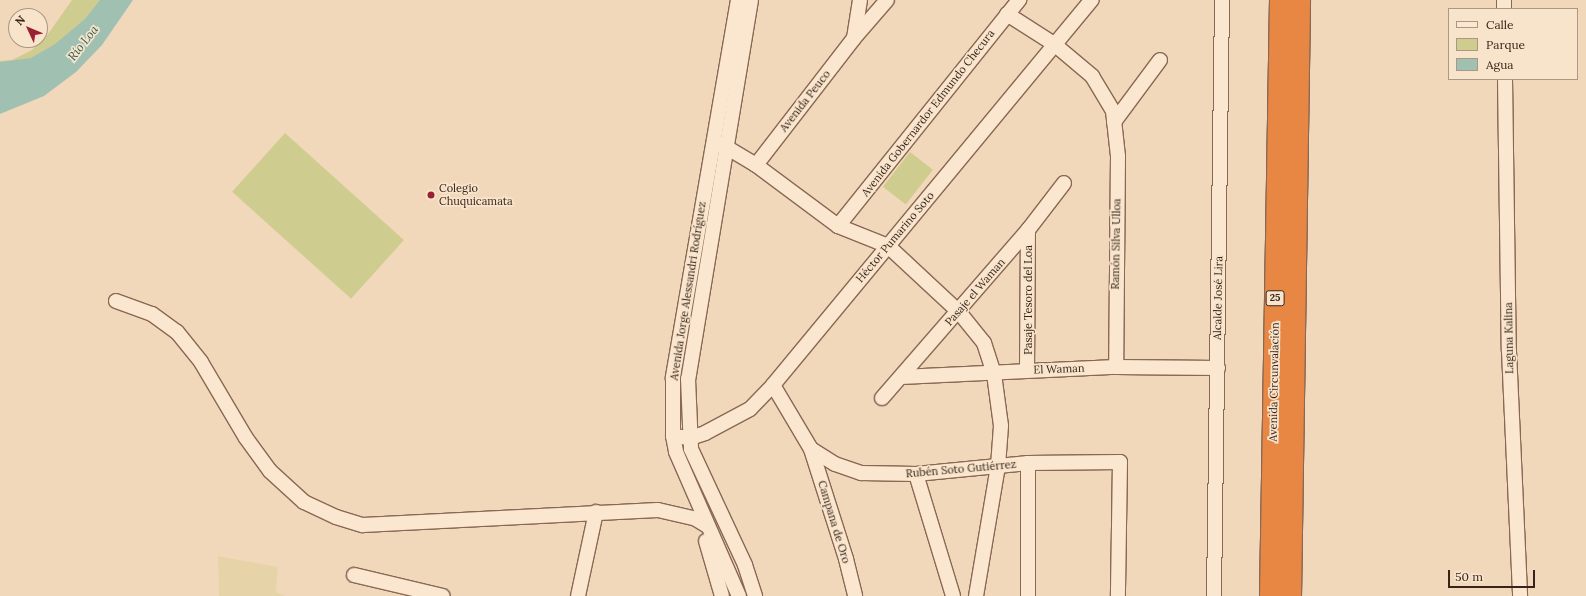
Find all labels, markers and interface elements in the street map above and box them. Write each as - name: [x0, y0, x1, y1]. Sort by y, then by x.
- north arrow: [8, 8, 48, 48]
- legend: [1448, 8, 1578, 80]
- text: N: [12, 12, 28, 28]
- text: Calle: [1486, 17, 1514, 32]
- water label: Río Loa: [65, 23, 101, 63]
- street label: Avenida Gobernardor Edmundo Checura: [859, 27, 997, 199]
- text: Parque: [1486, 37, 1525, 52]
- text: Agua: [1486, 57, 1514, 72]
- street label: Avenida Peuco: [777, 68, 833, 134]
- place label: Colegio Chuquicamata: [439, 182, 513, 208]
- street label: Héctor Pumarino Soto: [853, 189, 937, 285]
- marker: Colegio Chuquicamata: [426, 190, 436, 200]
- street label: Ramón Silva Ulloa: [1109, 198, 1123, 290]
- street label: Avenida Jorge Alessandri Rodríguez: [667, 201, 709, 381]
- street label: Pasaje Tesoro del Loa: [1021, 245, 1035, 355]
- street label: Pasaje el Waman: [942, 256, 1008, 328]
- street label: Alcalde José Lira: [1211, 256, 1225, 340]
- road number: 25: [1265, 290, 1285, 306]
- street label: Laguna Kalina: [1502, 302, 1516, 374]
- street label: Avenida Circunvalación: [1266, 322, 1282, 442]
- street label: El Waman: [1033, 362, 1085, 376]
- street label: Rubén Soto Gutiérrez: [905, 458, 1017, 480]
- street label: Campana de Oro: [815, 479, 853, 565]
- scale bar: [1450, 562, 1537, 588]
- text: 50 m: [1455, 569, 1483, 584]

